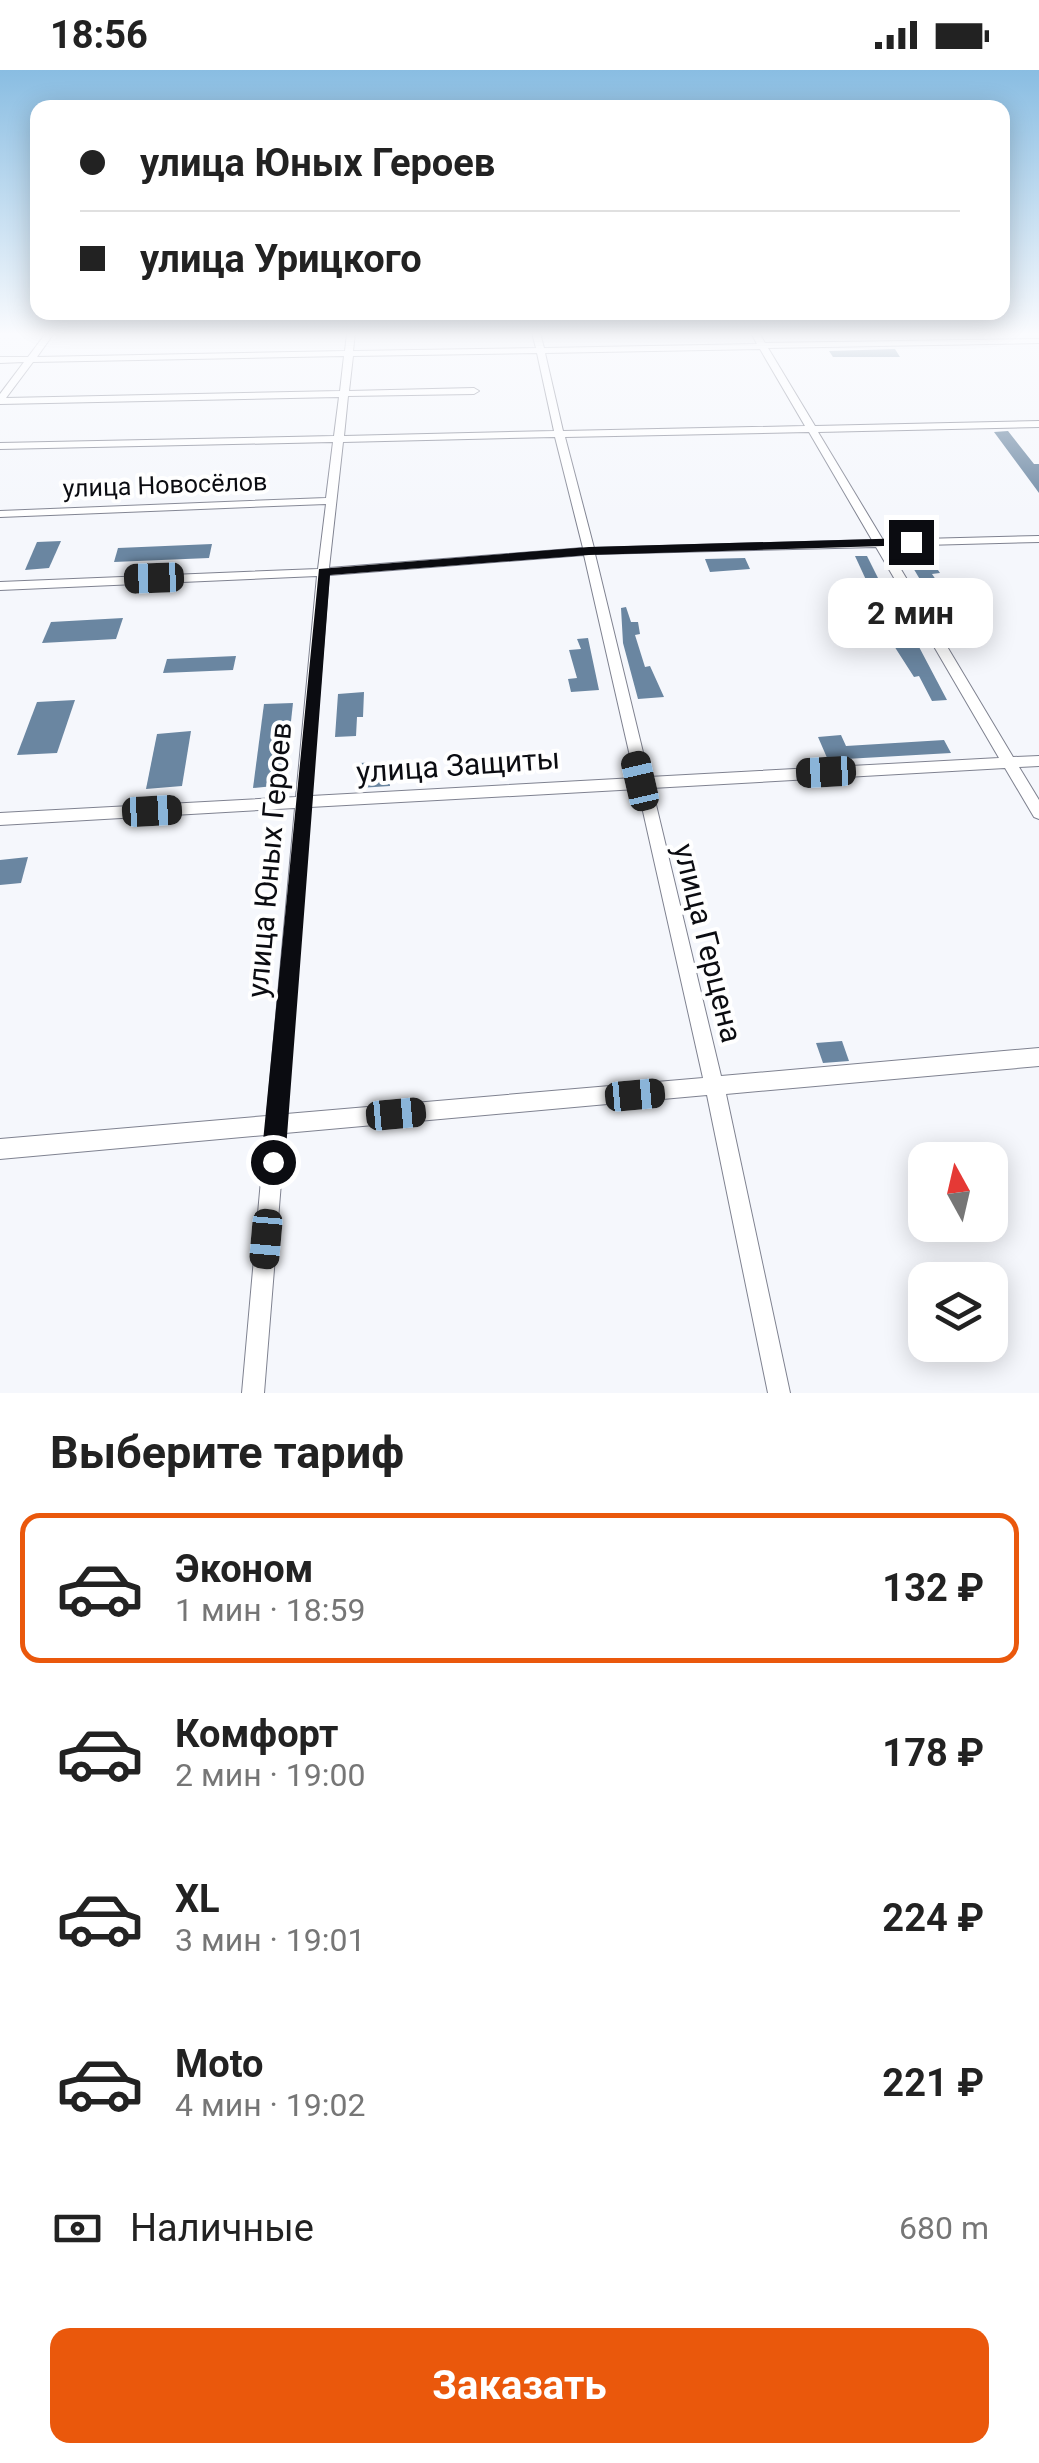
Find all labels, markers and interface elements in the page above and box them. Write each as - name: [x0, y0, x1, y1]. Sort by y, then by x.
- text: 18:56: [50, 13, 148, 57]
- text: улица Юных Героев: [140, 141, 495, 185]
- text: улица Урицкого: [140, 237, 422, 281]
- street label: улица Новосёлов: [62, 467, 268, 503]
- route end: [889, 520, 934, 565]
- car: [123, 562, 185, 594]
- callout: 2 мин: [828, 577, 994, 647]
- text: 2 мин: [867, 594, 954, 632]
- street label: улица Юных Героев: [240, 721, 298, 999]
- street label: улица Защиты: [355, 740, 561, 790]
- car: [619, 748, 661, 814]
- car: [795, 755, 857, 789]
- car: [121, 794, 183, 828]
- street label: улица Герцена: [666, 840, 750, 1046]
- car: [604, 1077, 666, 1113]
- car: [365, 1096, 427, 1132]
- route start: [251, 1140, 296, 1185]
- north arrow: [908, 1142, 1008, 1242]
- map controls: [908, 1142, 1008, 1362]
- car: [248, 1208, 284, 1270]
- button: layers: [908, 1262, 1008, 1362]
- text: Выберите тариф: [50, 1426, 404, 1479]
- icon: car: [55, 1543, 145, 1633]
- text: Эконом: [175, 1547, 313, 1591]
- text: 132 ₽: [882, 1566, 984, 1610]
- text: 1 мин · 18:59: [175, 1591, 366, 1629]
- icon: car: [55, 1708, 145, 1798]
- text: Комфорт: [175, 1712, 338, 1756]
- text: 178 ₽: [882, 1731, 984, 1775]
- text: 2 мин · 19:00: [175, 1756, 366, 1794]
- icon: car: [55, 1873, 145, 1963]
- text: XL: [175, 1877, 220, 1921]
- text: 224 ₽: [882, 1896, 984, 1940]
- text: 3 мин · 19:01: [175, 1921, 366, 1959]
- icon: car: [55, 2038, 145, 2128]
- text: Moto: [175, 2042, 264, 2086]
- text: 221 ₽: [882, 2061, 984, 2105]
- text: 4 мин · 19:02: [175, 2086, 366, 2124]
- icon: cash: [50, 2201, 105, 2256]
- text: Наличные: [130, 2206, 314, 2250]
- text: 680 m: [899, 2209, 989, 2247]
- button: Заказать: [50, 2328, 989, 2443]

